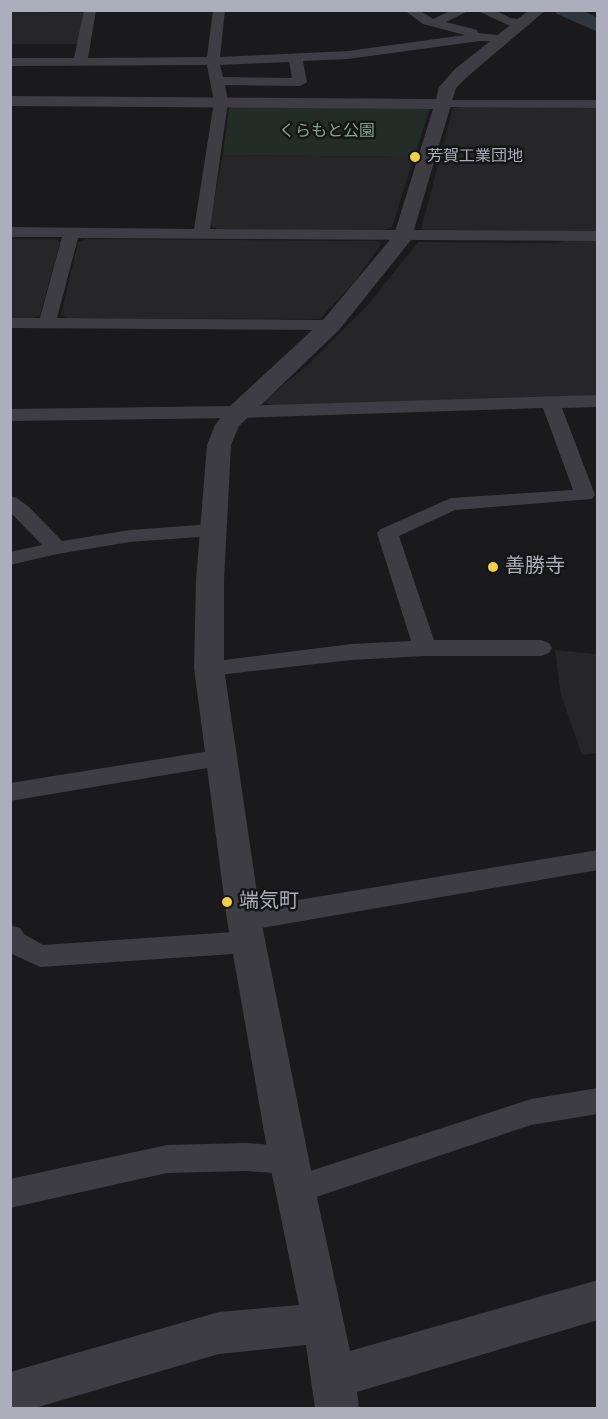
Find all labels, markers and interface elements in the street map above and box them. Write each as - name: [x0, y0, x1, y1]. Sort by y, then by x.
- park label: くらもと公園: [279, 122, 375, 142]
- place label: 芳賀工業団地: [427, 147, 523, 167]
- marker: 芳賀工業団地: [408, 150, 422, 164]
- place label: 善勝寺: [505, 555, 565, 579]
- marker: 善勝寺: [486, 560, 500, 574]
- place label: 端気町: [239, 890, 299, 914]
- marker: 端気町: [220, 895, 234, 909]

